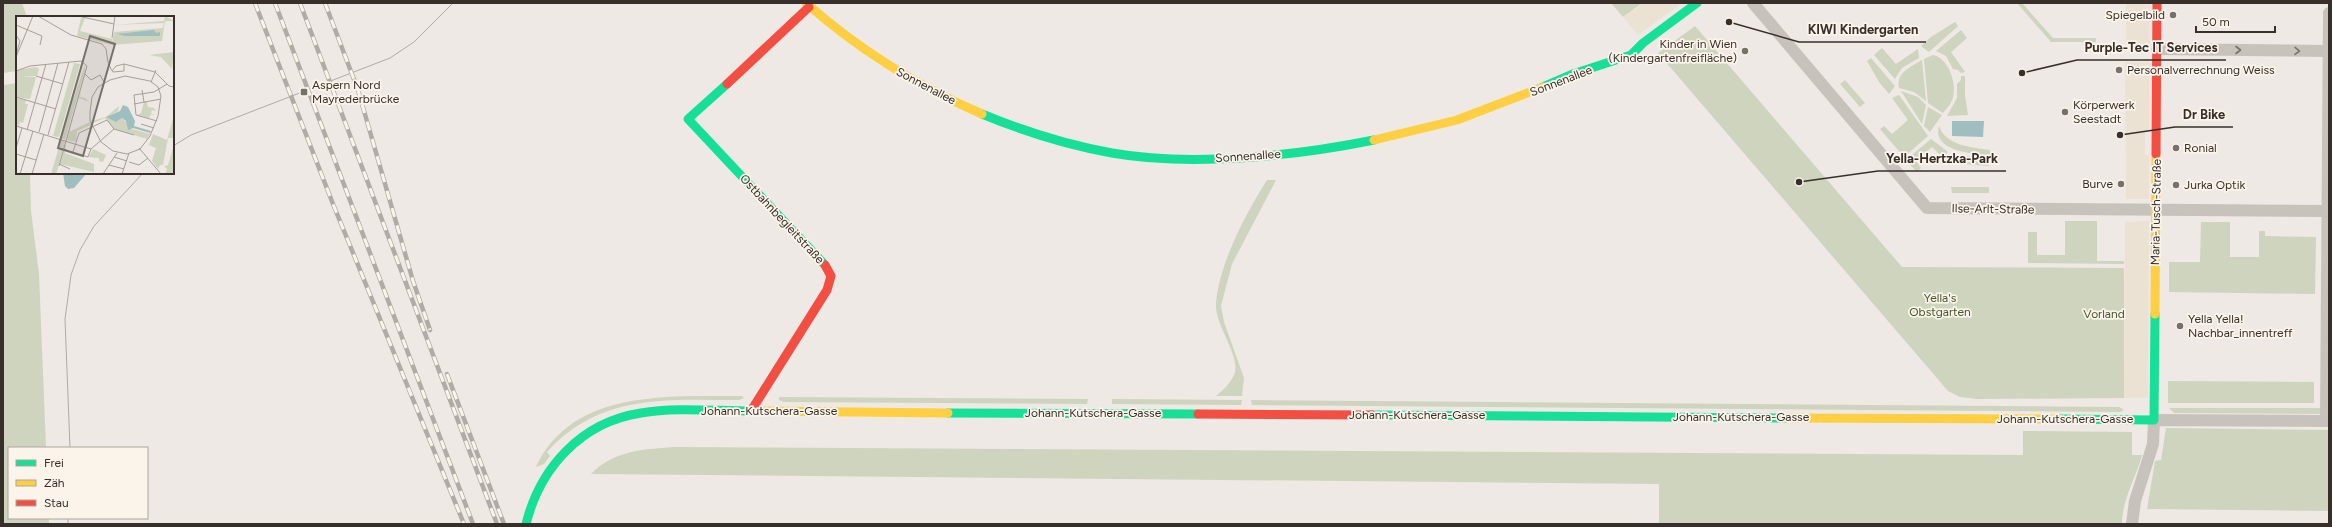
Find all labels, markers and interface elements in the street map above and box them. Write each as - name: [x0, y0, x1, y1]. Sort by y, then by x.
- place label: Spiegelbild: [2105, 8, 2165, 22]
- scale bar: [2196, 8, 2275, 34]
- marker: Spiegelbild: [2168, 10, 2178, 20]
- text: 50 m: [2202, 15, 2230, 29]
- inset map: [16, 16, 174, 174]
- callout: KIWI Kindergarten: [1799, 17, 1926, 42]
- text: KIWI Kindergarten: [1808, 22, 1918, 37]
- callout: Purple-Tec IT Services: [2077, 35, 2226, 60]
- place label: Kinder in Wien (Kindergartenfreifläche): [1608, 37, 1737, 65]
- text: Purple-Tec IT Services: [2084, 40, 2218, 55]
- marker: Kinder in Wien (Kindergartenfreifläche): [1740, 46, 1750, 56]
- one-way arrow: [2235, 46, 2241, 54]
- one-way arrow: [2294, 47, 2300, 55]
- street label: Sonnenallee: [1528, 63, 1594, 99]
- place label: Personalverrechnung Weiss: [2127, 63, 2275, 77]
- street label: Sonnenallee: [894, 64, 959, 108]
- marker: Personalverrechnung Weiss: [2114, 65, 2124, 75]
- place label: Aspern Nord Mayrederbrücke: [312, 78, 400, 106]
- marker: Aspern Nord Mayrederbrücke: [299, 87, 309, 97]
- place label: Körperwerk Seestadt: [2073, 98, 2135, 126]
- callout: Dr Bike: [2175, 102, 2233, 127]
- marker: Körperwerk Seestadt: [2060, 107, 2070, 117]
- text: Dr Bike: [2183, 107, 2225, 122]
- place label: Ronial: [2184, 141, 2217, 155]
- marker: Ronial: [2171, 143, 2181, 153]
- callout: Yella-Hertzka-Park: [1878, 146, 2006, 171]
- street label: Sonnenallee: [1215, 147, 1282, 165]
- text: Yella-Hertzka-Park: [1886, 151, 1998, 166]
- street label: Maria-Tusch-Straße: [2148, 158, 2164, 265]
- street label: Ostbahnbegleitstraße: [737, 172, 827, 267]
- place label: Burve: [2082, 177, 2113, 191]
- place label: Jurka Optik: [2184, 178, 2245, 192]
- marker: Burve: [2116, 179, 2126, 189]
- marker: Jurka Optik: [2171, 180, 2181, 190]
- street label: Ilse-Arlt-Straße: [1951, 201, 2035, 217]
- park label: Yella's Obstgarten: [1909, 291, 1971, 319]
- park label: Vorland: [2083, 307, 2125, 321]
- place label: Yella Yella! Nachbar_innentreff: [2188, 312, 2293, 340]
- marker: Yella Yella! Nachbar_innentreff: [2175, 321, 2185, 331]
- street label: Johann-Kutschera-Gasse: [701, 404, 838, 418]
- street label: Johann-Kutschera-Gasse: [1025, 406, 1162, 420]
- street label: Johann-Kutschera-Gasse: [1349, 408, 1486, 422]
- street label: Johann-Kutschera-Gasse: [1673, 410, 1810, 424]
- street label: Johann-Kutschera-Gasse: [1997, 412, 2134, 426]
- legend: [8, 447, 148, 519]
- text: Frei: [44, 456, 64, 470]
- text: Zäh: [44, 476, 65, 490]
- text: Stau: [44, 496, 69, 510]

